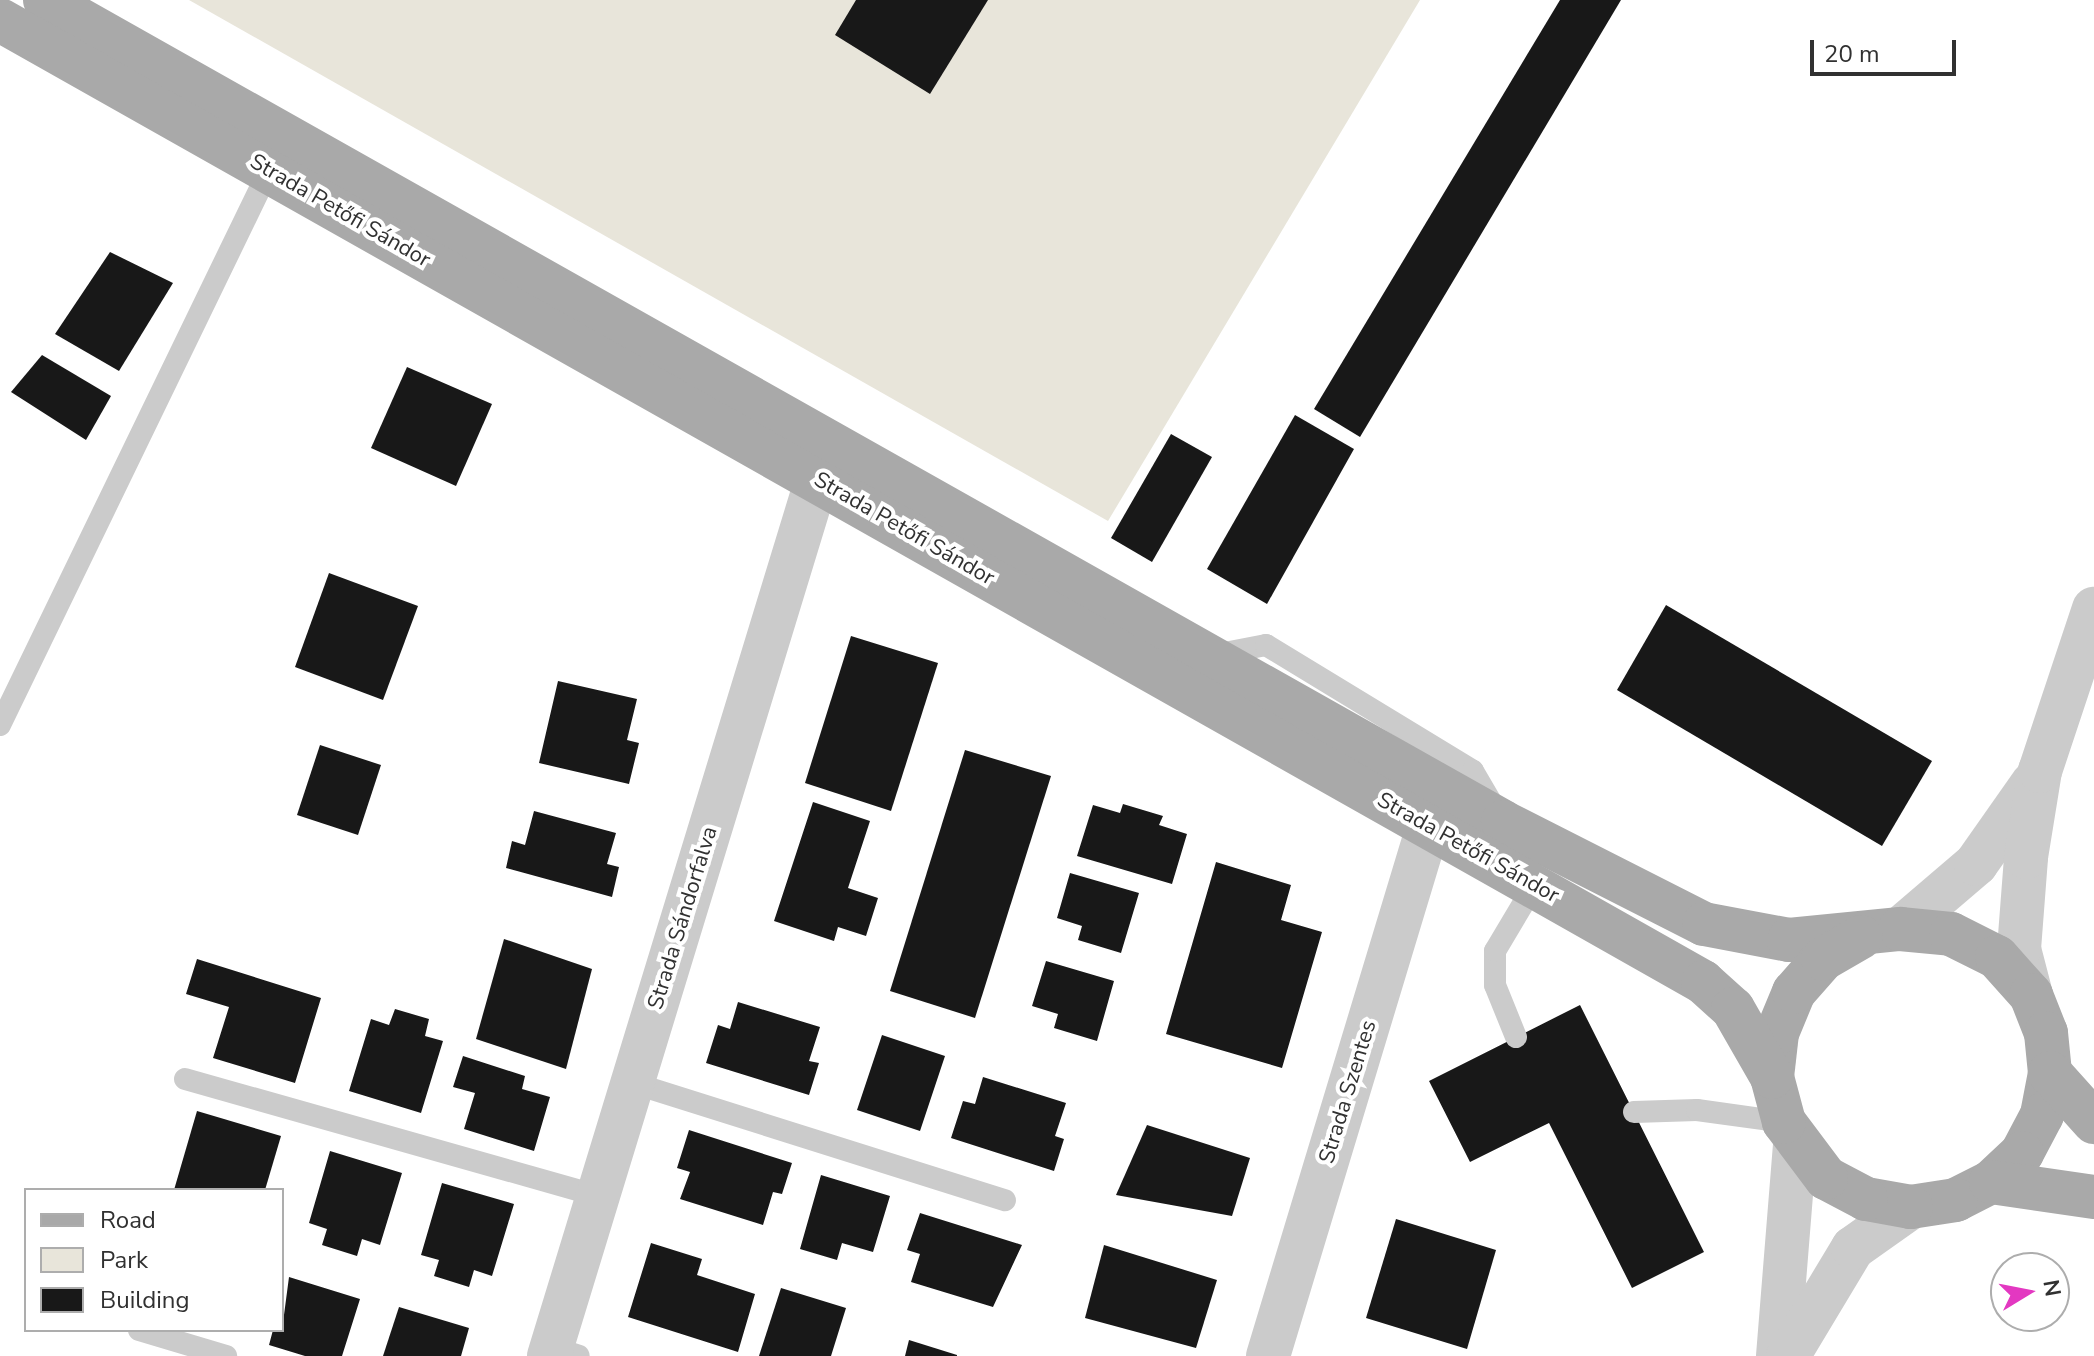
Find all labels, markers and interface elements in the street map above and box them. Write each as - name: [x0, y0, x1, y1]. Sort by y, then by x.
- scale bar: [1814, 24, 1960, 74]
- text: 20 m: [1824, 38, 1880, 70]
- street label: Strada Petőfi Sándor: [245, 149, 435, 273]
- street label: Strada Petőfi Sándor: [809, 467, 999, 591]
- street label: Strada Petőfi Sándor: [1372, 787, 1564, 909]
- street label: Strada Sándorfalva: [643, 823, 723, 1013]
- street label: Strada Szentes: [1314, 1017, 1382, 1167]
- legend: [24, 1188, 284, 1332]
- text: Road: [100, 1204, 156, 1236]
- text: Park: [100, 1244, 148, 1276]
- north arrow: [1990, 1252, 2070, 1332]
- text: N: [2035, 1277, 2068, 1299]
- text: Building: [100, 1284, 190, 1316]

